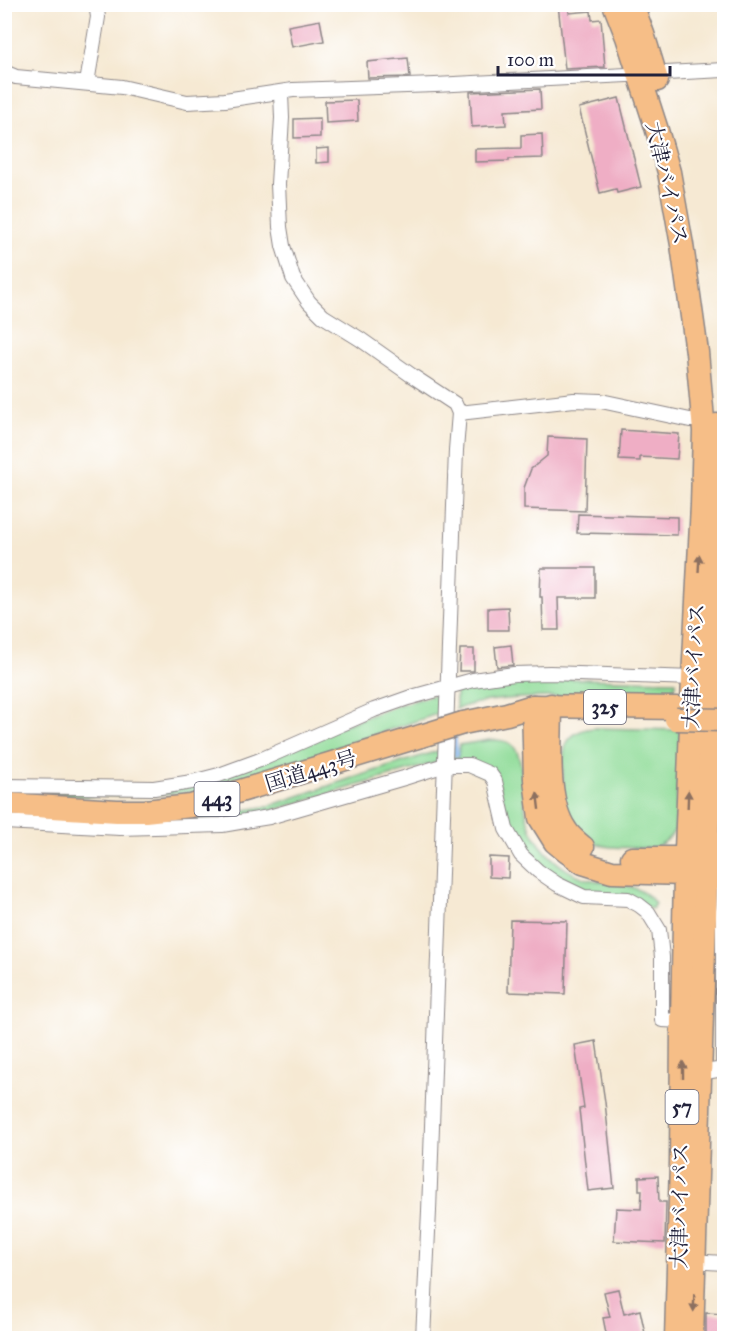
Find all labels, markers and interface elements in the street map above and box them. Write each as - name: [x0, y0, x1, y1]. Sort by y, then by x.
- scale bar: [498, 39, 670, 77]
- text: 100 m: [507, 49, 554, 71]
- street label: 大津バイパス: [640, 119, 694, 247]
- one-way arrow: [694, 553, 704, 572]
- street label: 大津バイパス: [678, 603, 710, 729]
- road number: 325: [584, 690, 626, 724]
- street label: 国道443号: [262, 745, 360, 797]
- road number: 443: [194, 782, 240, 816]
- one-way arrow: [684, 790, 693, 809]
- one-way arrow: [533, 791, 542, 810]
- one-way arrow: [678, 1061, 687, 1080]
- road number: 57: [666, 1090, 698, 1124]
- street label: 大津バイパス: [666, 1143, 694, 1269]
- one-way arrow: [689, 1293, 698, 1312]

